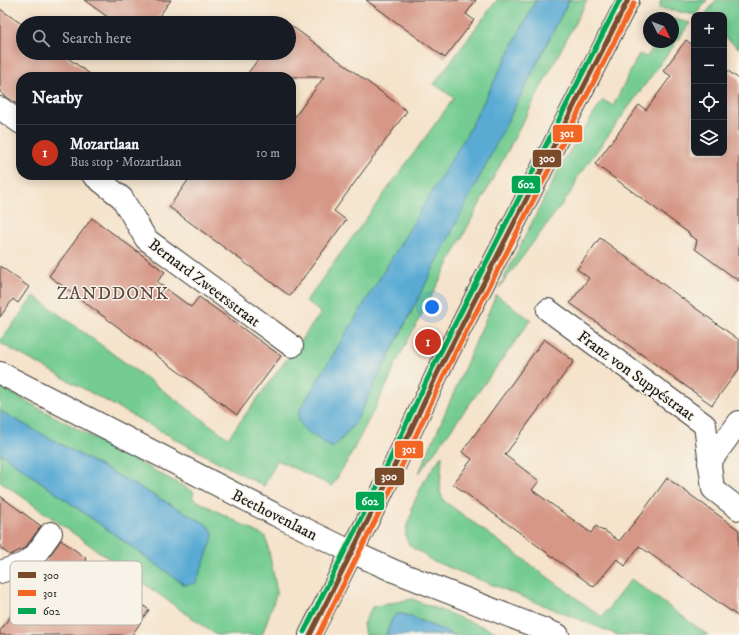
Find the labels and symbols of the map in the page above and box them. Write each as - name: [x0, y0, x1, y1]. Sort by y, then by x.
- north arrow: [643, 12, 679, 48]
- line badge: 301: [552, 124, 583, 143]
- text: 301: [560, 127, 574, 141]
- line badge: 300: [532, 149, 562, 168]
- text: 300: [539, 152, 555, 166]
- line badge: 602: [511, 175, 541, 194]
- text: 602: [517, 178, 535, 192]
- street label: Bernard Zweersstraat: [144, 234, 264, 331]
- district label: ZANDDONK: [57, 283, 169, 305]
- your location: [422, 297, 442, 317]
- street label: Franz von Suppéstraat: [574, 326, 699, 425]
- pin: 1: [415, 327, 441, 357]
- line badge: 301: [394, 440, 424, 459]
- text: 301: [402, 443, 416, 457]
- line badge: 300: [374, 467, 405, 486]
- text: 300: [381, 470, 397, 484]
- street label: Beethovenlaan: [228, 485, 321, 545]
- line badge: 602: [355, 491, 385, 511]
- text: 602: [361, 495, 379, 509]
- legend: [10, 561, 142, 625]
- text: 300: [43, 569, 59, 583]
- text: 301: [43, 587, 57, 601]
- text: 602: [43, 605, 61, 619]

